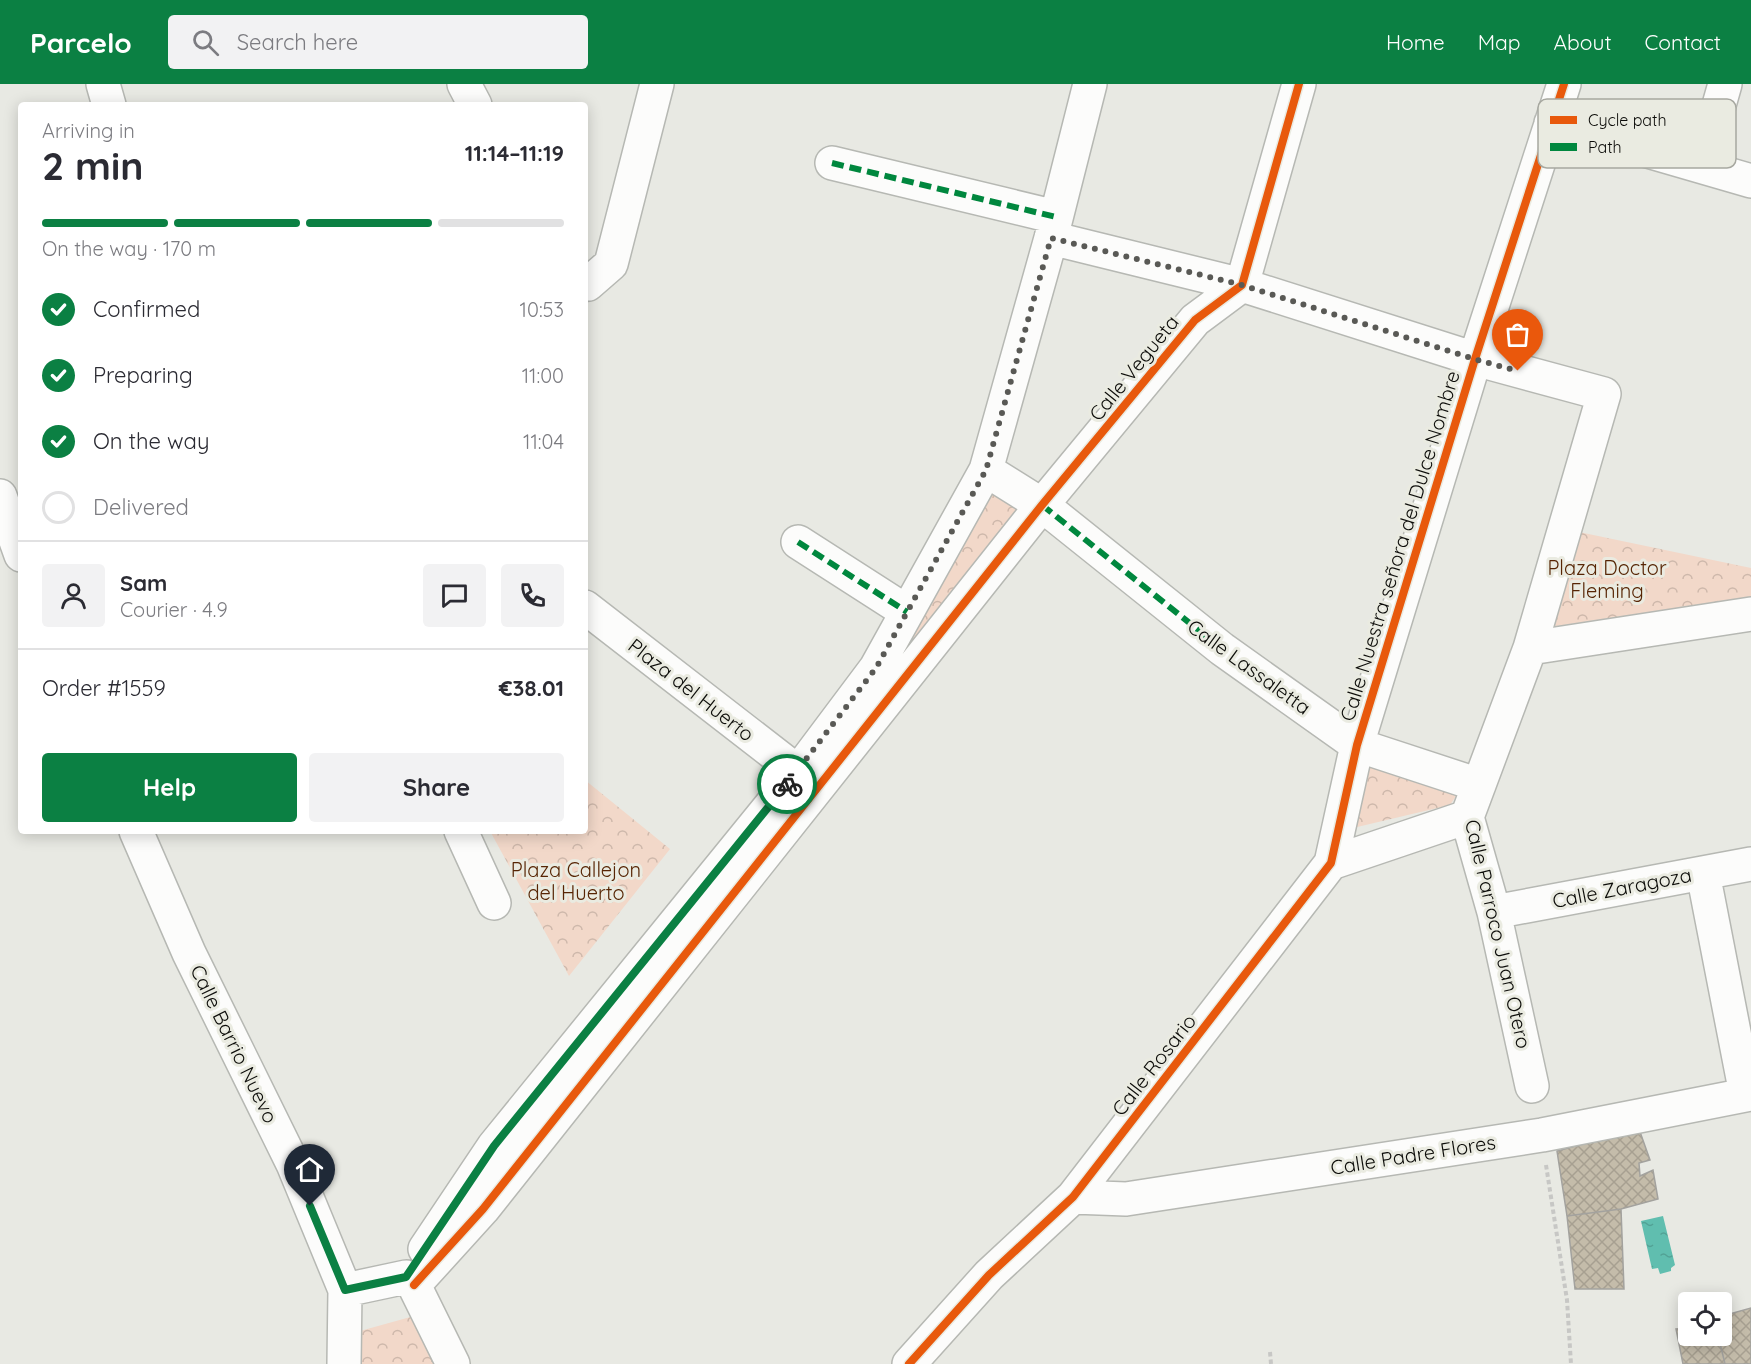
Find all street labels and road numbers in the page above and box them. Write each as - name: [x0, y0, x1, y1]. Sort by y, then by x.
- street label: Calle Vegueta: [1083, 310, 1184, 426]
- street label: Calle Nuestra señora del Dulce Nombre: [1334, 368, 1465, 724]
- street label: Calle Lassaletta: [1183, 614, 1316, 720]
- street label: Plaza del Huerto: [623, 633, 759, 747]
- street label: Calle Parroco Juan Otero: [1460, 817, 1537, 1051]
- street label: Calle Zaragoza: [1550, 862, 1694, 913]
- street label: Calle Barrio Nuevo: [185, 961, 284, 1127]
- street label: Calle Rosario: [1106, 1009, 1201, 1120]
- street label: Calle Padre Flores: [1329, 1129, 1497, 1180]

